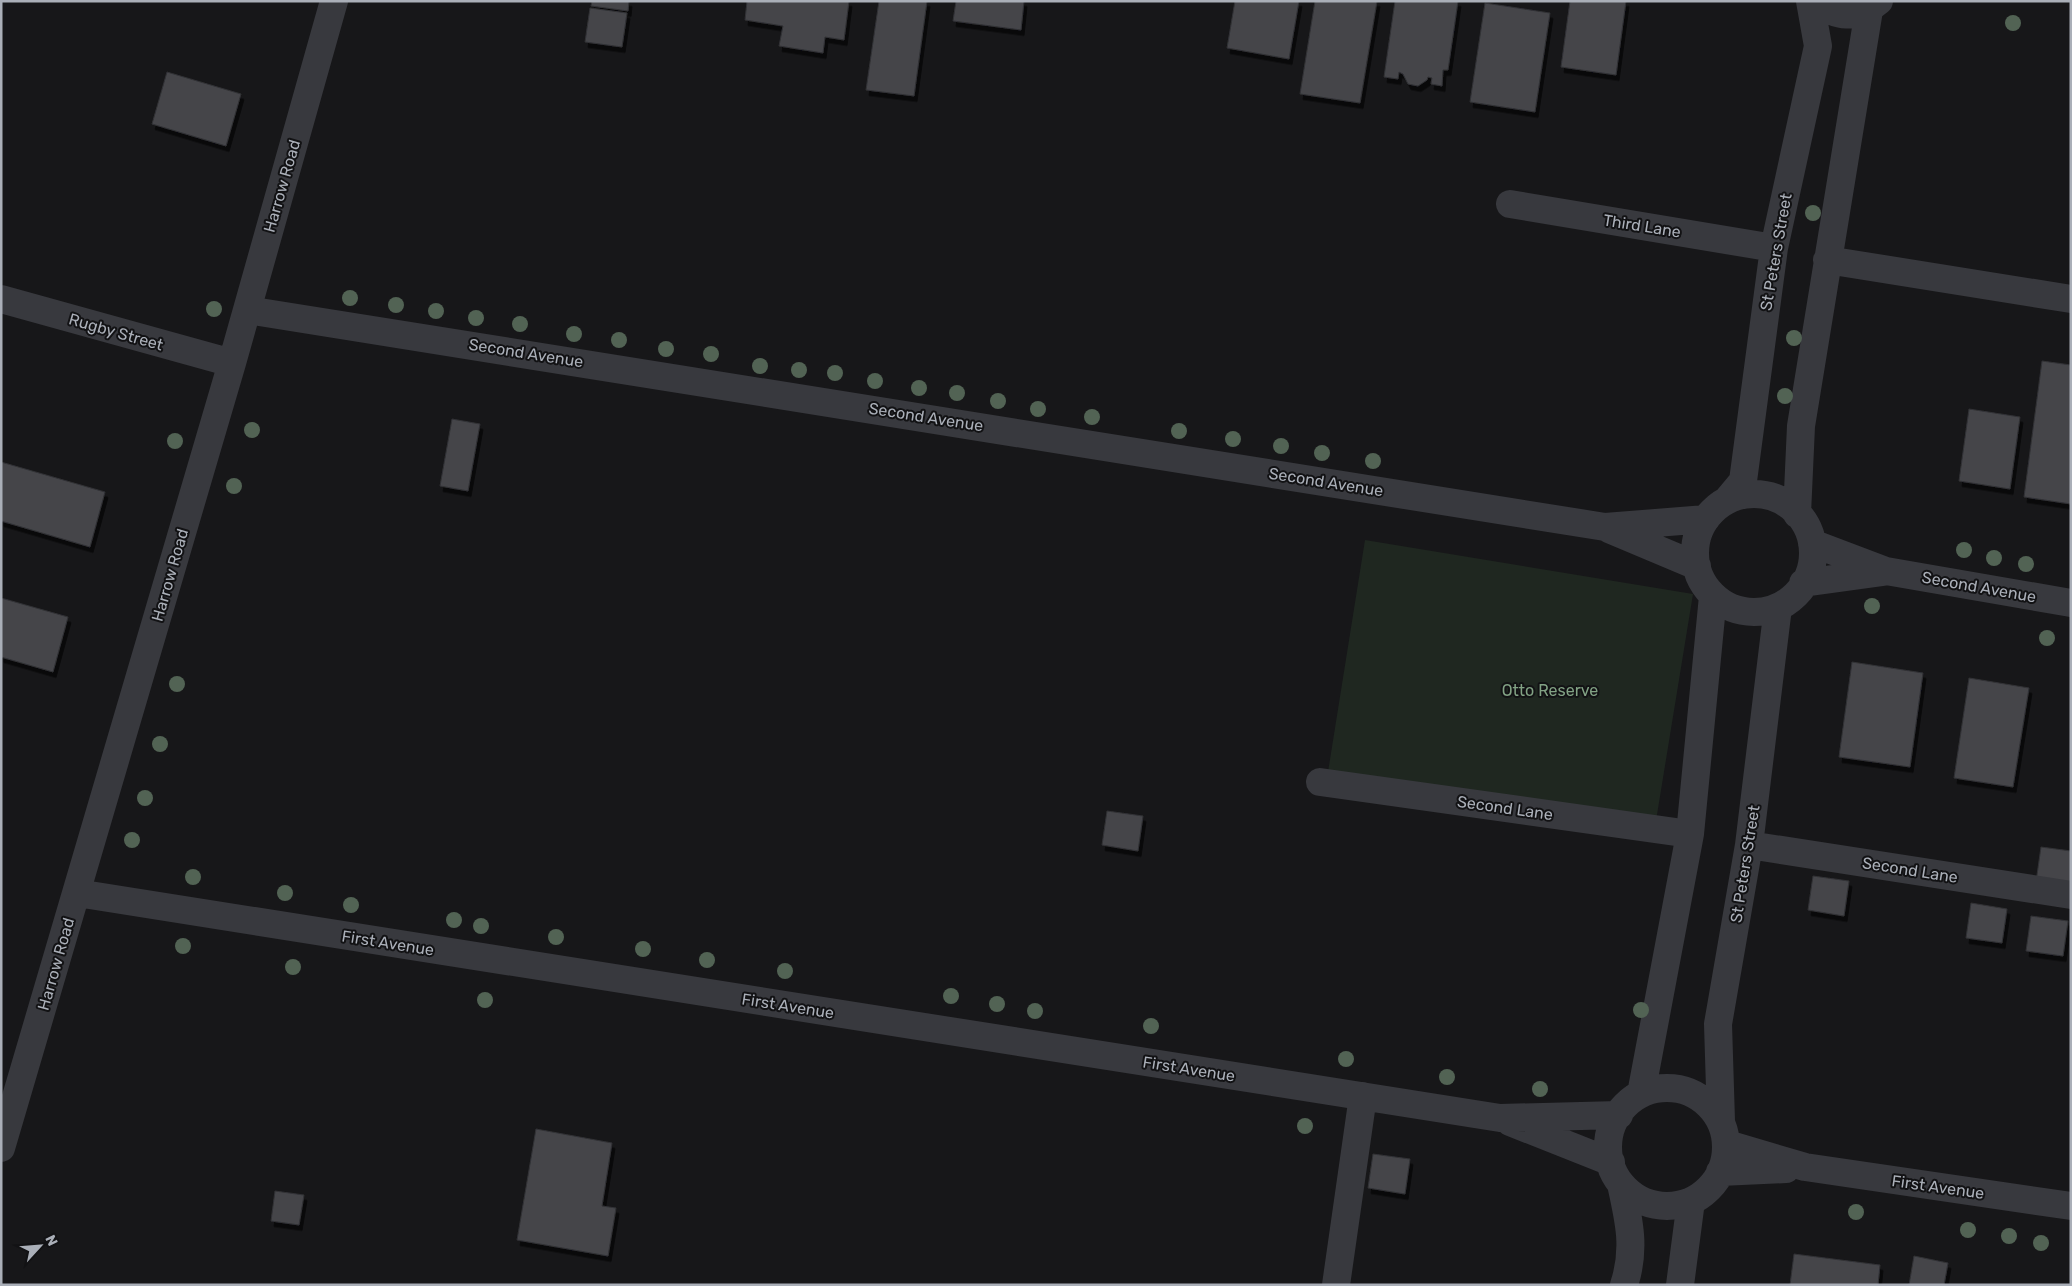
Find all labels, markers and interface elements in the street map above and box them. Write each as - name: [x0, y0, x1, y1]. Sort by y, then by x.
- street label: Harrow Road: [260, 137, 304, 235]
- street label: St Peters Street: [1756, 192, 1796, 312]
- street label: Third Lane: [1602, 210, 1682, 242]
- street label: Rugby Street: [67, 309, 165, 355]
- street label: Second Avenue: [467, 335, 585, 371]
- street label: Second Avenue: [867, 399, 985, 435]
- street label: Second Avenue: [1267, 464, 1385, 500]
- street label: Harrow Road: [148, 526, 192, 624]
- street label: Second Avenue: [1920, 568, 2038, 606]
- park label: Otto Reserve: [1502, 681, 1598, 700]
- street label: Second Lane: [1456, 792, 1554, 824]
- street label: St Peters Street: [1726, 804, 1764, 924]
- street label: Second Lane: [1861, 853, 1959, 887]
- street label: Harrow Road: [34, 915, 78, 1013]
- street label: First Avenue: [340, 926, 436, 960]
- street label: First Avenue: [740, 989, 836, 1023]
- street label: First Avenue: [1141, 1052, 1237, 1086]
- street label: First Avenue: [1891, 1171, 1986, 1203]
- north arrow: [15, 1221, 65, 1271]
- text: N: [41, 1232, 61, 1249]

